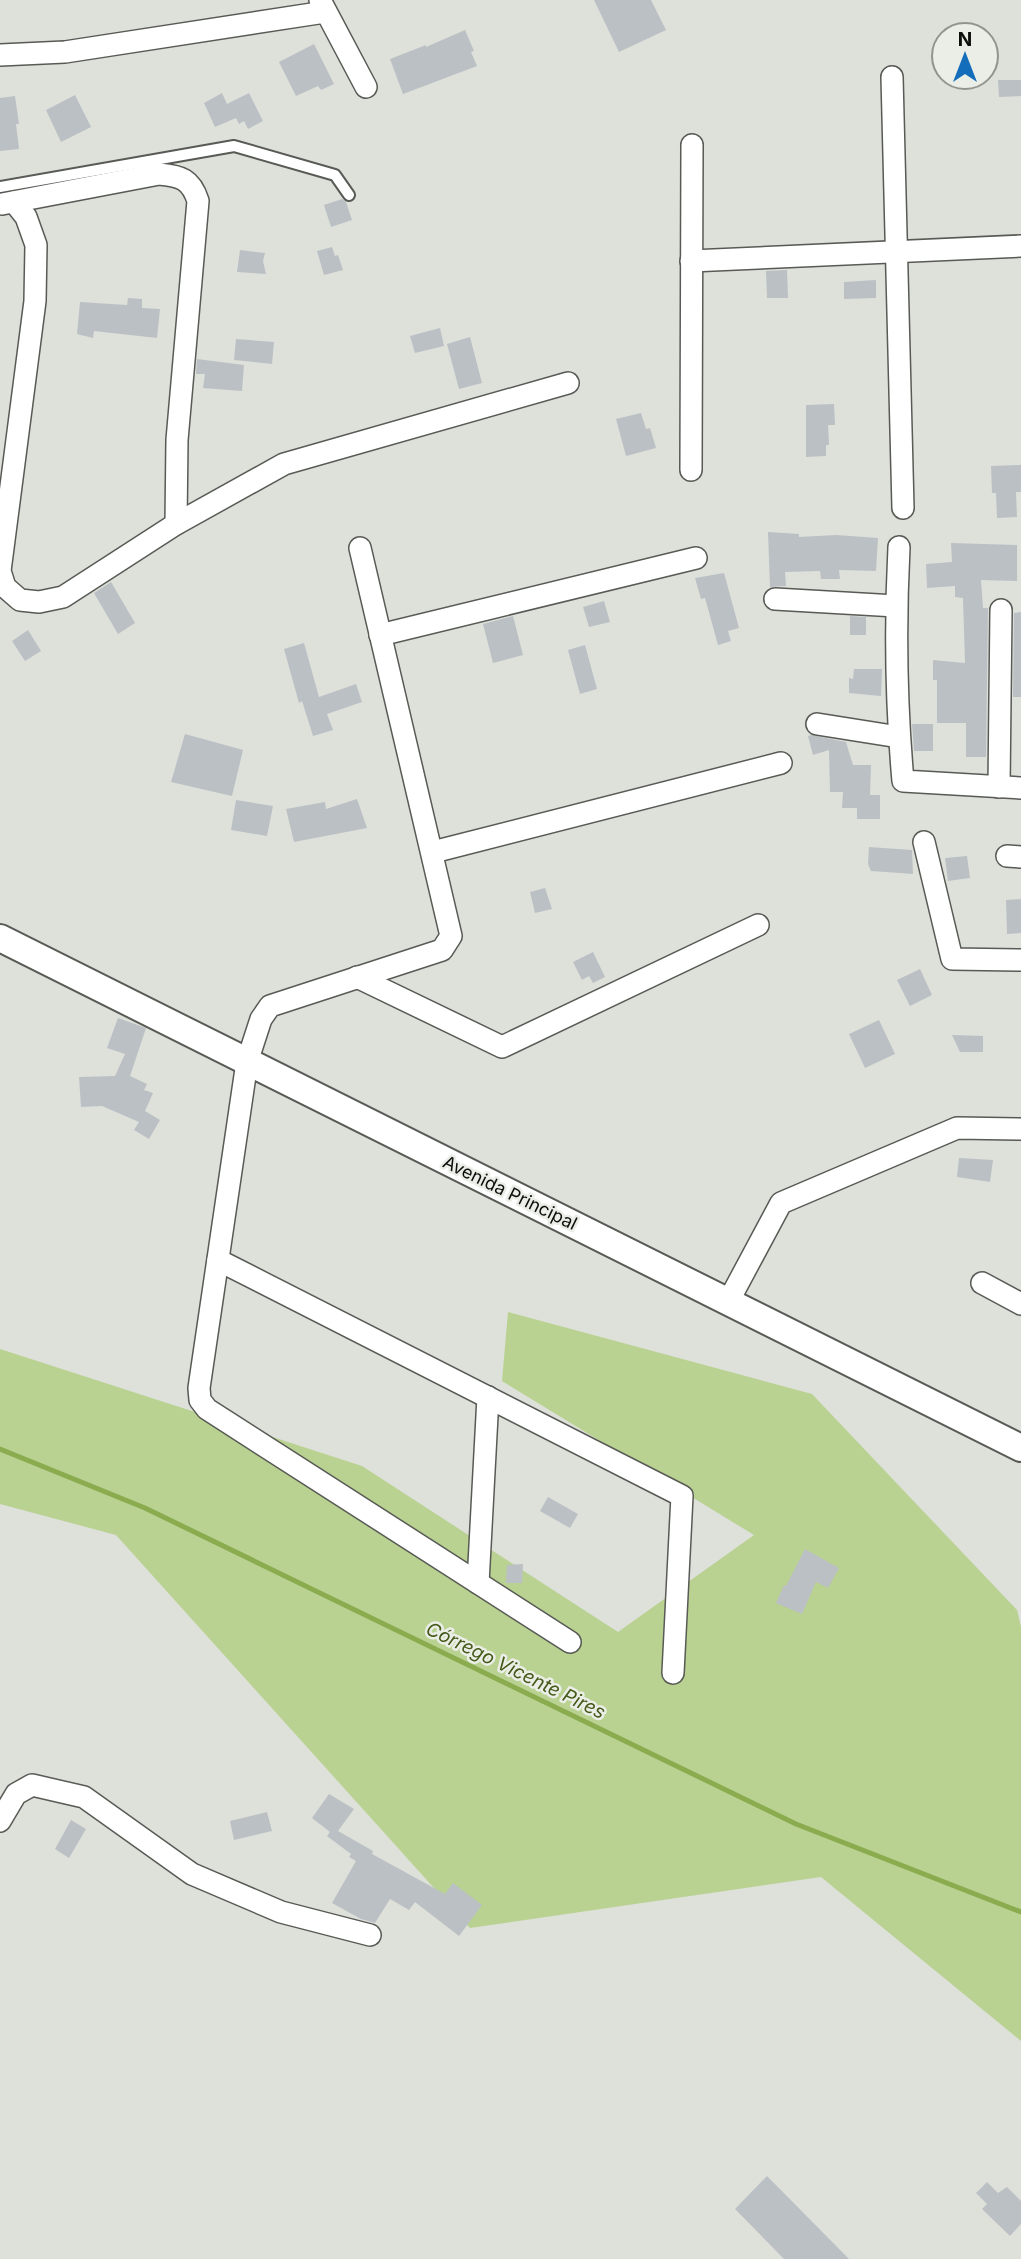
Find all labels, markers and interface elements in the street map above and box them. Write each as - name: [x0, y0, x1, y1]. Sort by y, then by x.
- north arrow: [930, 21, 1000, 91]
- text: N: [958, 28, 972, 51]
- street label: Avenida Principal: [440, 1151, 581, 1234]
- water label: Córrego Vicente Pires: [422, 1617, 609, 1724]

